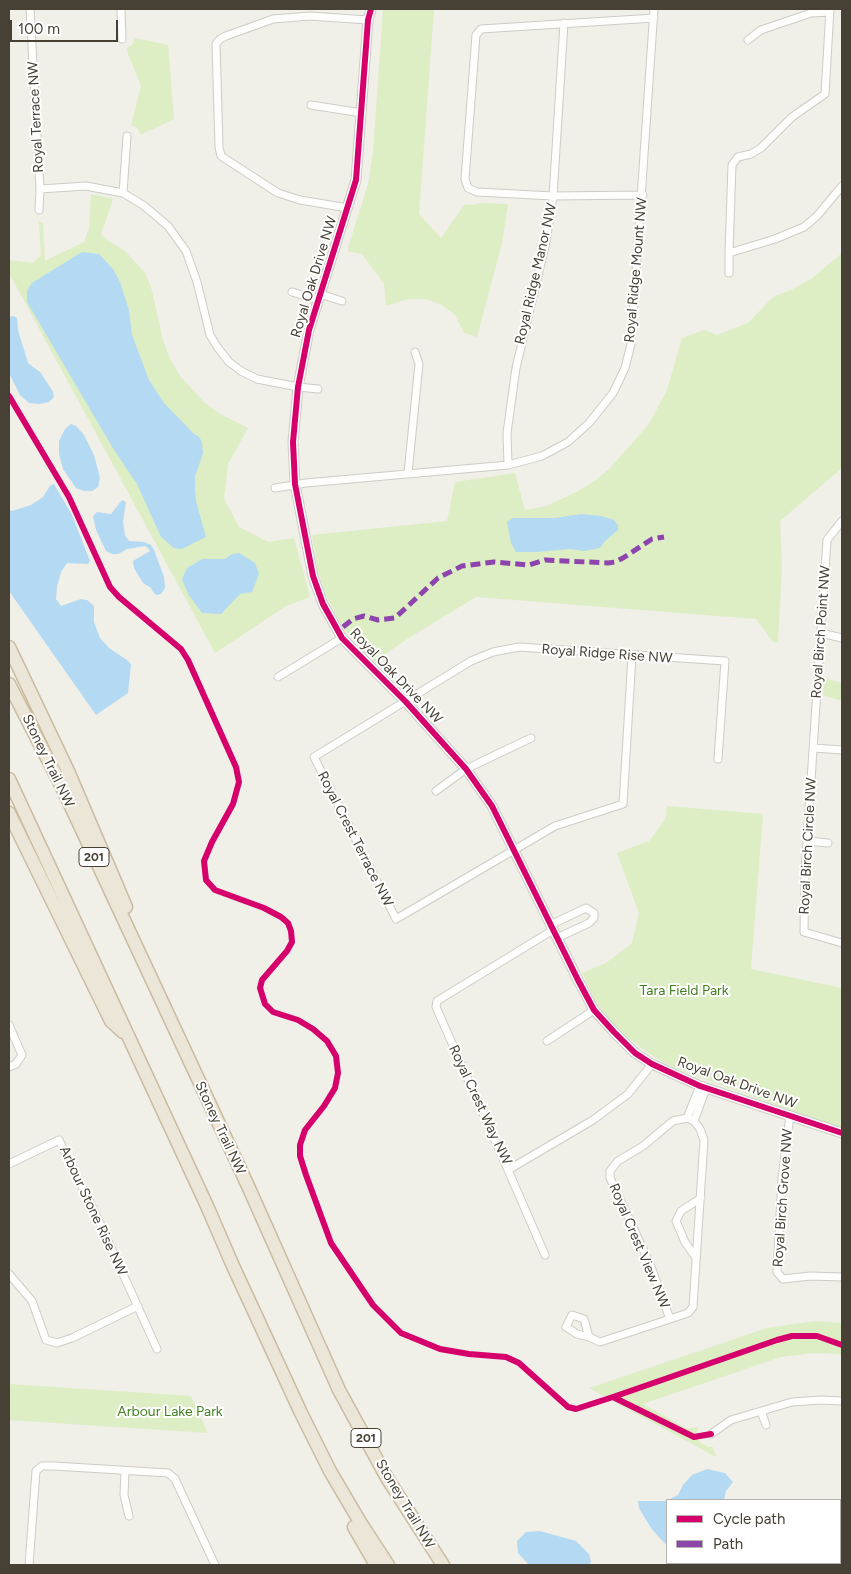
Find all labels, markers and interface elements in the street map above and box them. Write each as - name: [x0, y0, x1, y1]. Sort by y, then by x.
- scale bar: [12, 10, 120, 42]
- text: 100 m: [18, 20, 60, 38]
- street label: Royal Terrace NW: [25, 61, 47, 173]
- street label: Royal Ridge Mount NW: [621, 197, 651, 343]
- street label: Royal Ridge Manor NW: [512, 202, 560, 346]
- street label: Royal Oak Drive NW: [288, 214, 340, 340]
- street label: Royal Birch Point NW: [808, 565, 834, 699]
- street label: Royal Oak Drive NW: [346, 625, 446, 727]
- street label: Royal Ridge Rise NW: [541, 641, 673, 667]
- street label: Stoney Trail NW: [18, 712, 78, 810]
- street label: Royal Crest Terrace NW: [314, 769, 396, 909]
- street label: Royal Birch Circle NW: [796, 777, 820, 915]
- road number: 201: [79, 848, 109, 866]
- park label: Tara Field Park: [639, 983, 729, 999]
- street label: Royal Crest Way NW: [445, 1042, 515, 1168]
- street label: Royal Oak Drive NW: [675, 1054, 799, 1112]
- street label: Stoney Trail NW: [191, 1079, 249, 1177]
- street label: Royal Birch Grove NW: [770, 1128, 796, 1268]
- street label: Arbour Stone Rise NW: [56, 1143, 130, 1279]
- street label: Royal Crest View NW: [605, 1181, 673, 1311]
- park label: Arbour Lake Park: [117, 1404, 223, 1420]
- road number: 201: [351, 1429, 381, 1448]
- street label: Stoney Trail NW: [372, 1456, 438, 1552]
- legend: [666, 1499, 841, 1564]
- text: Cycle path: [713, 1510, 785, 1528]
- text: Path: [713, 1535, 743, 1553]

